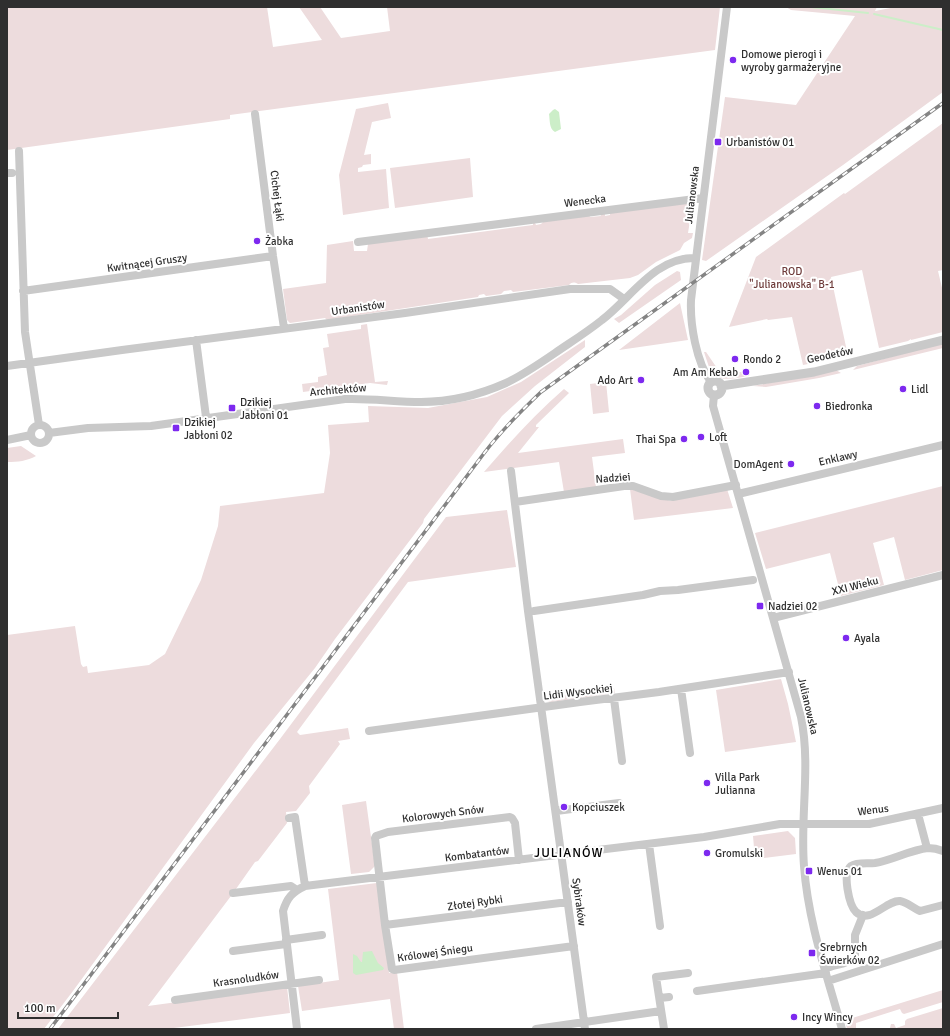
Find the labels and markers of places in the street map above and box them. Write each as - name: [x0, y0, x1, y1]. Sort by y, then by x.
- place label: Domowe pierogi i wyroby garmażeryjne: [741, 48, 841, 74]
- marker: Domowe pierogi i wyroby garmażeryjne: [728, 55, 738, 65]
- place label: Urbanistów 01: [726, 136, 794, 149]
- marker: Urbanistów 01: [713, 137, 723, 147]
- place label: Żabka: [265, 234, 294, 248]
- marker: Żabka: [252, 236, 262, 246]
- place label: Rondo 2: [743, 353, 781, 366]
- marker: Rondo 2: [730, 354, 740, 364]
- place label: Am Am Kebab: [673, 366, 738, 379]
- marker: Am Am Kebab: [741, 367, 751, 377]
- place label: Ado Art: [598, 374, 633, 387]
- marker: Ado Art: [636, 375, 646, 385]
- place label: Lidl: [911, 383, 929, 396]
- marker: Lidl: [898, 384, 908, 394]
- place label: Dzikiej Jabłoni 01: [240, 396, 289, 422]
- place label: Biedronka: [825, 400, 873, 413]
- marker: Biedronka: [812, 401, 822, 411]
- marker: Dzikiej Jabłoni 01: [227, 403, 237, 413]
- place label: Dzikiej Jabłoni 02: [184, 416, 233, 442]
- marker: Dzikiej Jabłoni 02: [171, 423, 181, 433]
- place label: Loft: [709, 431, 727, 444]
- marker: Loft: [696, 432, 706, 442]
- place label: Thai Spa: [636, 433, 676, 446]
- marker: Thai Spa: [679, 434, 689, 444]
- place label: DomAgent: [734, 458, 783, 471]
- marker: DomAgent: [786, 459, 796, 469]
- place label: Nadziei 02: [768, 600, 818, 613]
- marker: Nadziei 02: [755, 601, 765, 611]
- place label: Ayala: [854, 632, 880, 645]
- marker: Ayala: [841, 633, 851, 643]
- place label: Villa Park Julianna: [715, 771, 760, 797]
- marker: Villa Park Julianna: [702, 778, 712, 788]
- place label: Kopciuszek: [572, 801, 625, 814]
- marker: Kopciuszek: [559, 802, 569, 812]
- place label: Gromulski: [715, 847, 763, 860]
- marker: Gromulski: [702, 848, 712, 858]
- place label: Wenus 01: [817, 865, 863, 878]
- marker: Wenus 01: [804, 866, 814, 876]
- place label: Srebrnych Świerków 02: [820, 941, 880, 967]
- marker: Srebrnych Świerków 02: [807, 948, 817, 958]
- place label: Incy Wincy: [802, 1011, 853, 1024]
- marker: Incy Wincy: [789, 1012, 799, 1022]

